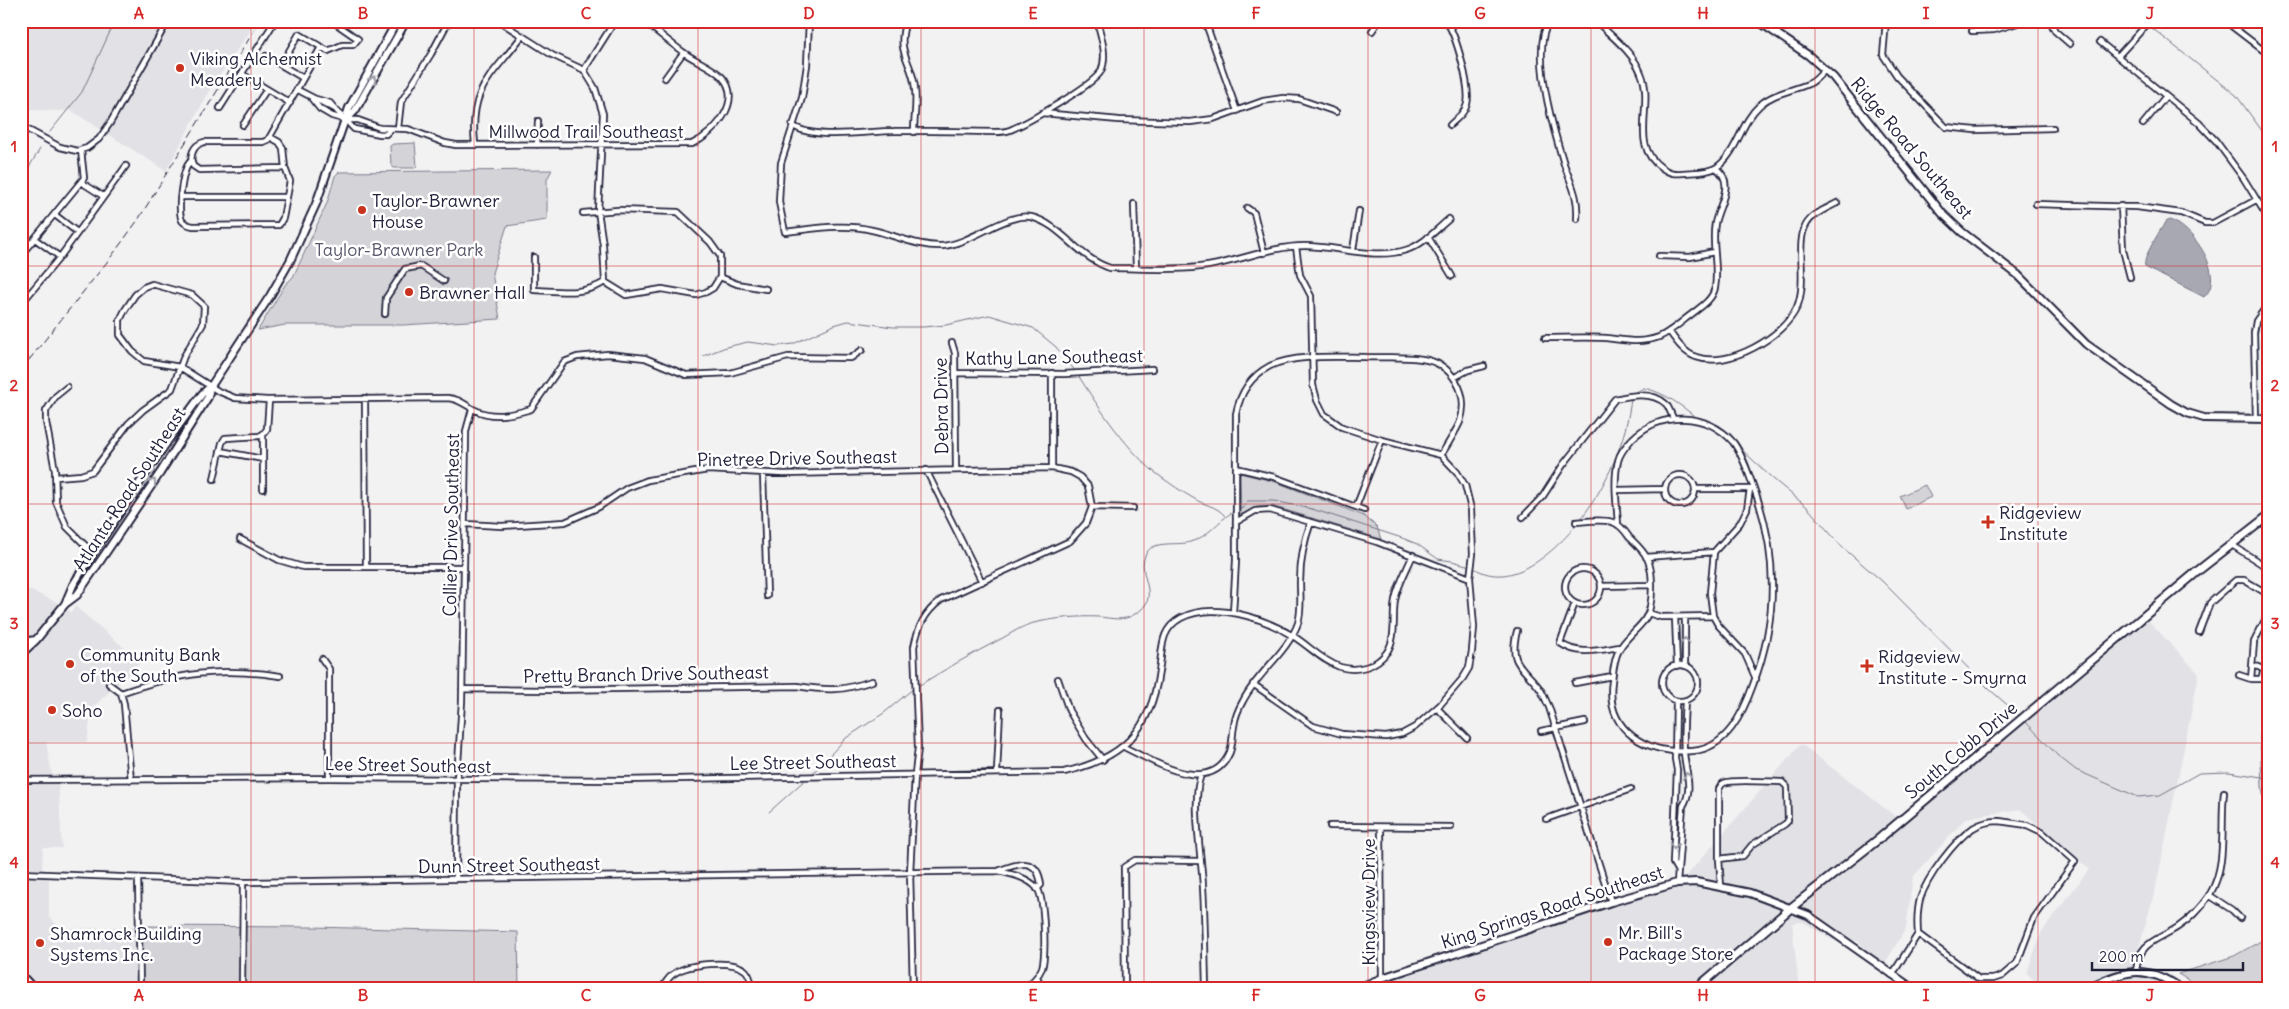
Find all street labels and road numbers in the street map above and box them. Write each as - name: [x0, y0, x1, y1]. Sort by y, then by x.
- street label: Ridge Road Southeast: [1846, 72, 1978, 224]
- street label: Millwood Trail Southeast: [488, 120, 684, 143]
- street label: Kathy Lane Southeast: [965, 344, 1143, 370]
- street label: Debra Drive: [929, 357, 953, 455]
- street label: Atlanta Road Southeast: [67, 403, 191, 575]
- street label: Collier Drive Southeast: [438, 433, 464, 617]
- street label: Pinetree Drive Southeast: [697, 445, 897, 471]
- street label: Pretty Branch Drive Southeast: [523, 660, 769, 688]
- street label: South Cobb Drive: [1900, 696, 2022, 804]
- street label: Lee Street Southeast: [730, 749, 896, 775]
- street label: Lee Street Southeast: [325, 752, 491, 778]
- street label: Kingsview Drive: [1357, 838, 1380, 966]
- street label: Dunn Street Southeast: [418, 852, 600, 878]
- street label: King Springs Road Southeast: [1438, 860, 1666, 954]

